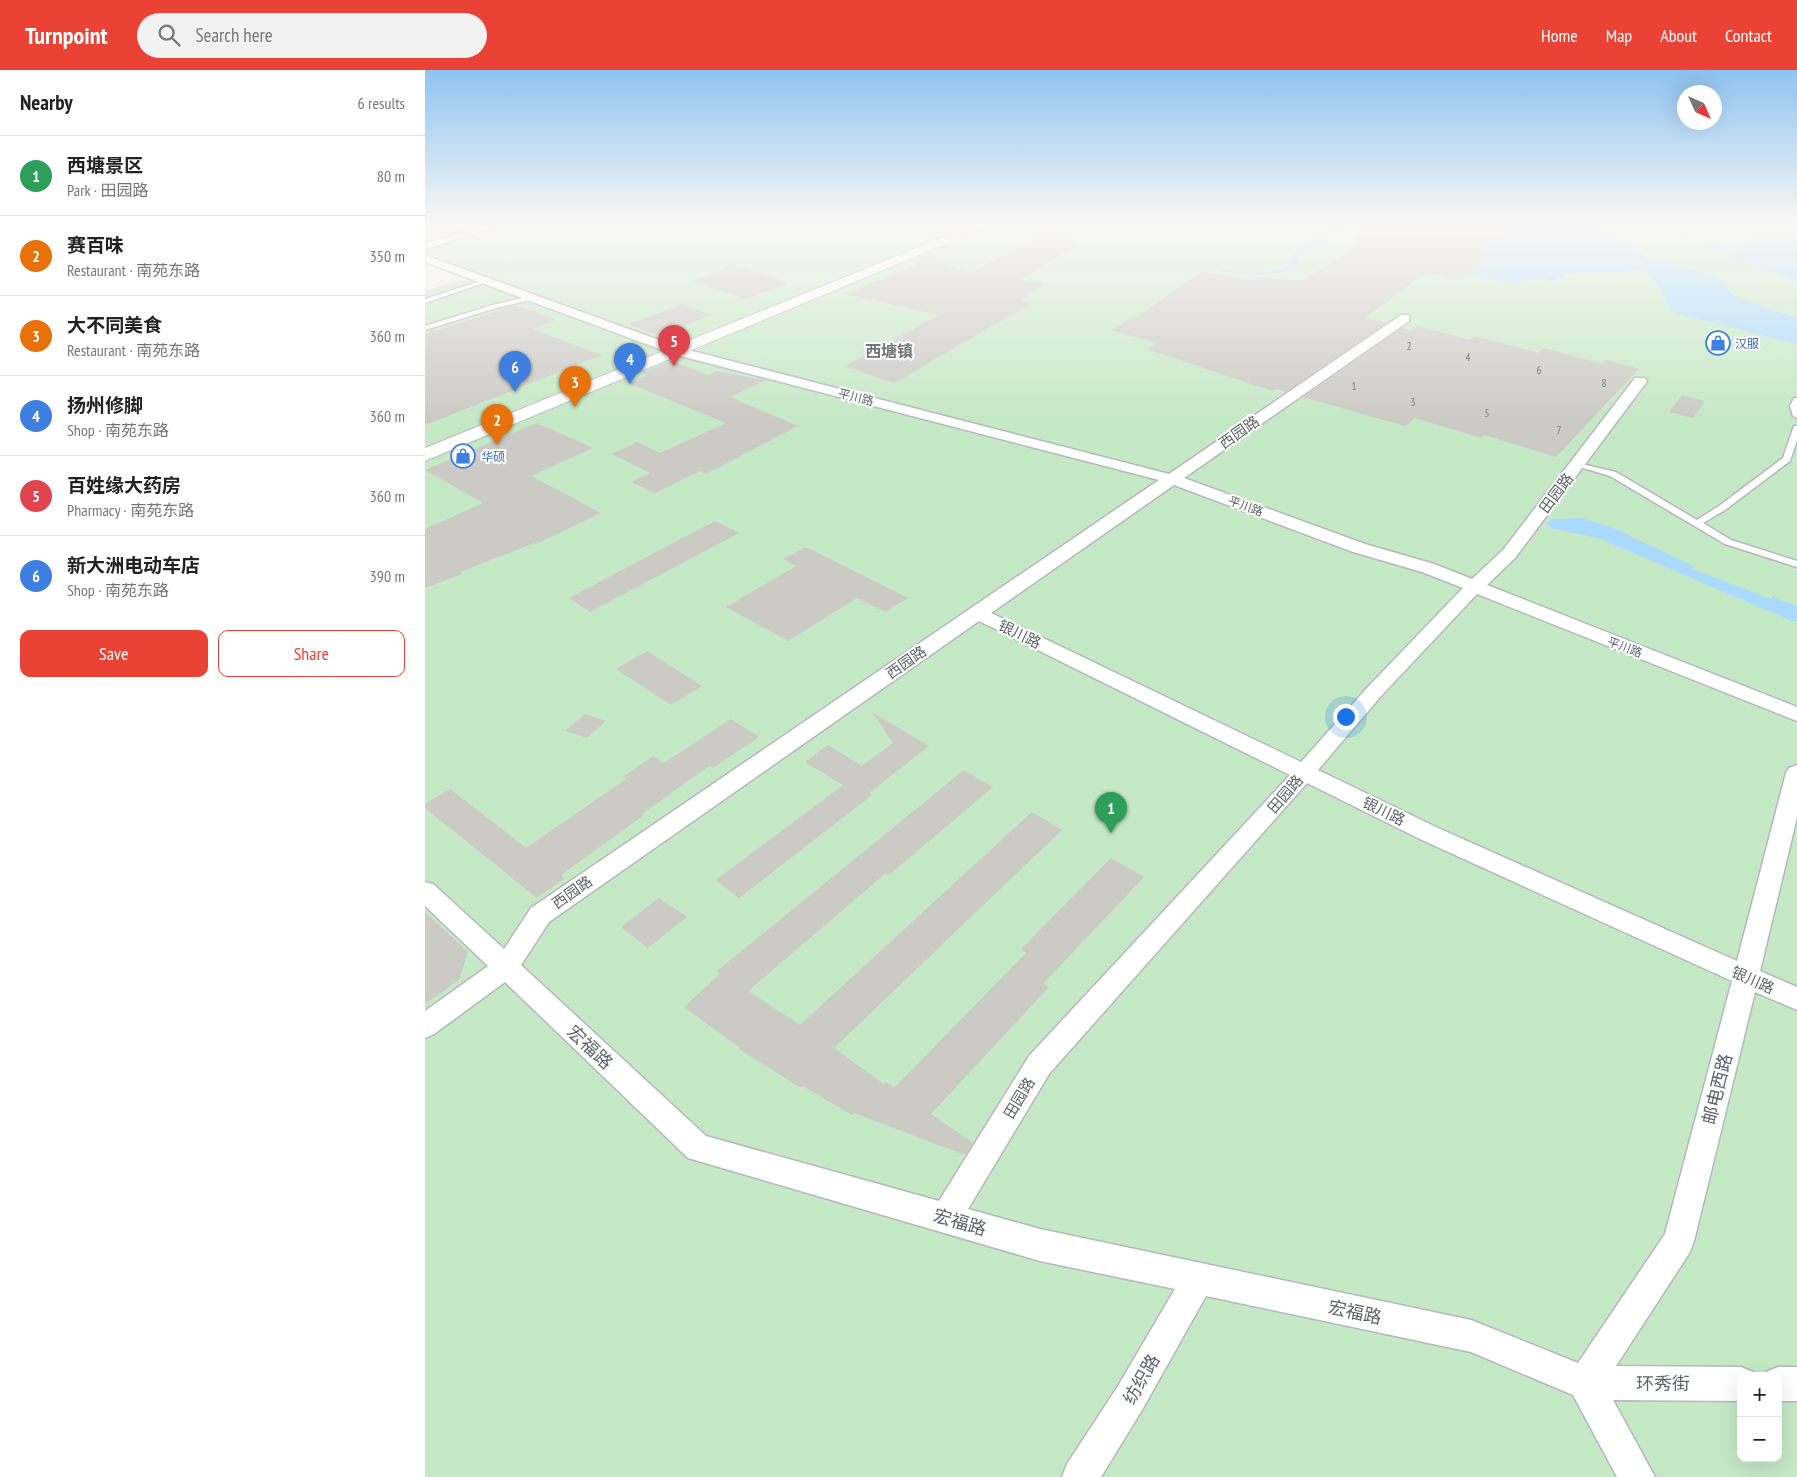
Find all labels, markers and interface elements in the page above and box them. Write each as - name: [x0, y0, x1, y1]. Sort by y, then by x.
- search box: [137, 13, 487, 58]
- text: Turnpoint: [25, 20, 107, 51]
- icon: search: [155, 21, 183, 49]
- text: Search here: [195, 23, 273, 47]
- text: Home: [1541, 24, 1578, 47]
- text: Map: [1606, 24, 1632, 47]
- text: About: [1660, 24, 1697, 47]
- text: Contact: [1725, 24, 1772, 47]
- north arrow: [1677, 85, 1722, 130]
- text: Nearby: [20, 89, 73, 116]
- text: 6 results: [358, 93, 405, 113]
- text: 西塘景区: [67, 153, 143, 177]
- text: 1: [32, 166, 40, 186]
- text: 80 m: [377, 166, 405, 186]
- text: Park · 田园路: [67, 180, 149, 200]
- text: 赛百味: [67, 233, 124, 257]
- text: 2: [32, 246, 40, 266]
- text: 350 m: [370, 246, 405, 266]
- text: Restaurant · 南苑东路: [67, 260, 200, 280]
- text: 大不同美食: [67, 313, 162, 337]
- pin: 5: [658, 325, 690, 366]
- text: 3: [32, 326, 40, 346]
- text: 360 m: [370, 326, 405, 346]
- shop icon: 汉服: [1705, 330, 1731, 356]
- place label: 汉服: [1735, 336, 1759, 351]
- house number: 2: [1407, 339, 1412, 353]
- text: Restaurant · 南苑东路: [67, 340, 200, 360]
- district label: 西塘镇: [865, 341, 913, 361]
- pin: 4: [614, 343, 646, 384]
- house number: 4: [1466, 350, 1471, 364]
- pin: 6: [499, 351, 531, 392]
- house number: 6: [1537, 363, 1542, 377]
- pin: 3: [559, 366, 591, 407]
- house number: 8: [1602, 376, 1607, 390]
- house number: 1: [1352, 379, 1357, 393]
- street label: 平川路: [837, 385, 875, 409]
- text: 扬州修脚: [67, 393, 143, 417]
- house number: 3: [1411, 395, 1416, 409]
- pin: 2: [481, 404, 513, 445]
- text: 4: [32, 406, 40, 426]
- text: 360 m: [370, 406, 405, 426]
- house number: 5: [1485, 406, 1490, 420]
- street label: 西园路: [1215, 411, 1263, 453]
- text: Shop · 南苑东路: [67, 420, 169, 440]
- house number: 7: [1557, 423, 1562, 437]
- shop icon: 华硕: [450, 443, 476, 469]
- place label: 华硕: [481, 449, 505, 464]
- street label: 田园路: [1535, 469, 1577, 517]
- text: 百姓缘大药房: [67, 473, 181, 497]
- text: 5: [32, 486, 40, 506]
- text: 360 m: [370, 486, 405, 506]
- street label: 平川路: [1227, 493, 1265, 519]
- text: Pharmacy · 南苑东路: [67, 500, 194, 520]
- text: 新大洲电动车店: [67, 553, 200, 577]
- text: 6: [32, 566, 40, 586]
- text: 390 m: [370, 566, 405, 586]
- text: Shop · 南苑东路: [67, 580, 169, 600]
- street label: 银川路: [996, 616, 1044, 652]
- button: Save: [20, 630, 208, 677]
- button: Share: [218, 630, 405, 677]
- street label: 平川路: [1606, 634, 1644, 660]
- street label: 西园路: [882, 641, 930, 683]
- your location: [1333, 704, 1359, 730]
- street label: 田园路: [1263, 771, 1307, 817]
- pin: 1: [1095, 792, 1127, 833]
- street label: 银川路: [1360, 793, 1408, 829]
- street label: 西园路: [548, 871, 596, 913]
- street label: 银川路: [1729, 962, 1777, 998]
- street label: 宏福路: [562, 1020, 618, 1074]
- street label: 邮电西路: [1697, 1051, 1737, 1127]
- street label: 田园路: [999, 1074, 1039, 1122]
- street label: 宏福路: [931, 1204, 989, 1240]
- street label: 宏福路: [1326, 1295, 1384, 1329]
- street label: 纺织路: [1118, 1350, 1164, 1408]
- street label: 环秀街: [1636, 1372, 1690, 1395]
- map controls: [1737, 1372, 1782, 1462]
- button: +: [1737, 1372, 1782, 1417]
- button: −: [1737, 1417, 1782, 1462]

